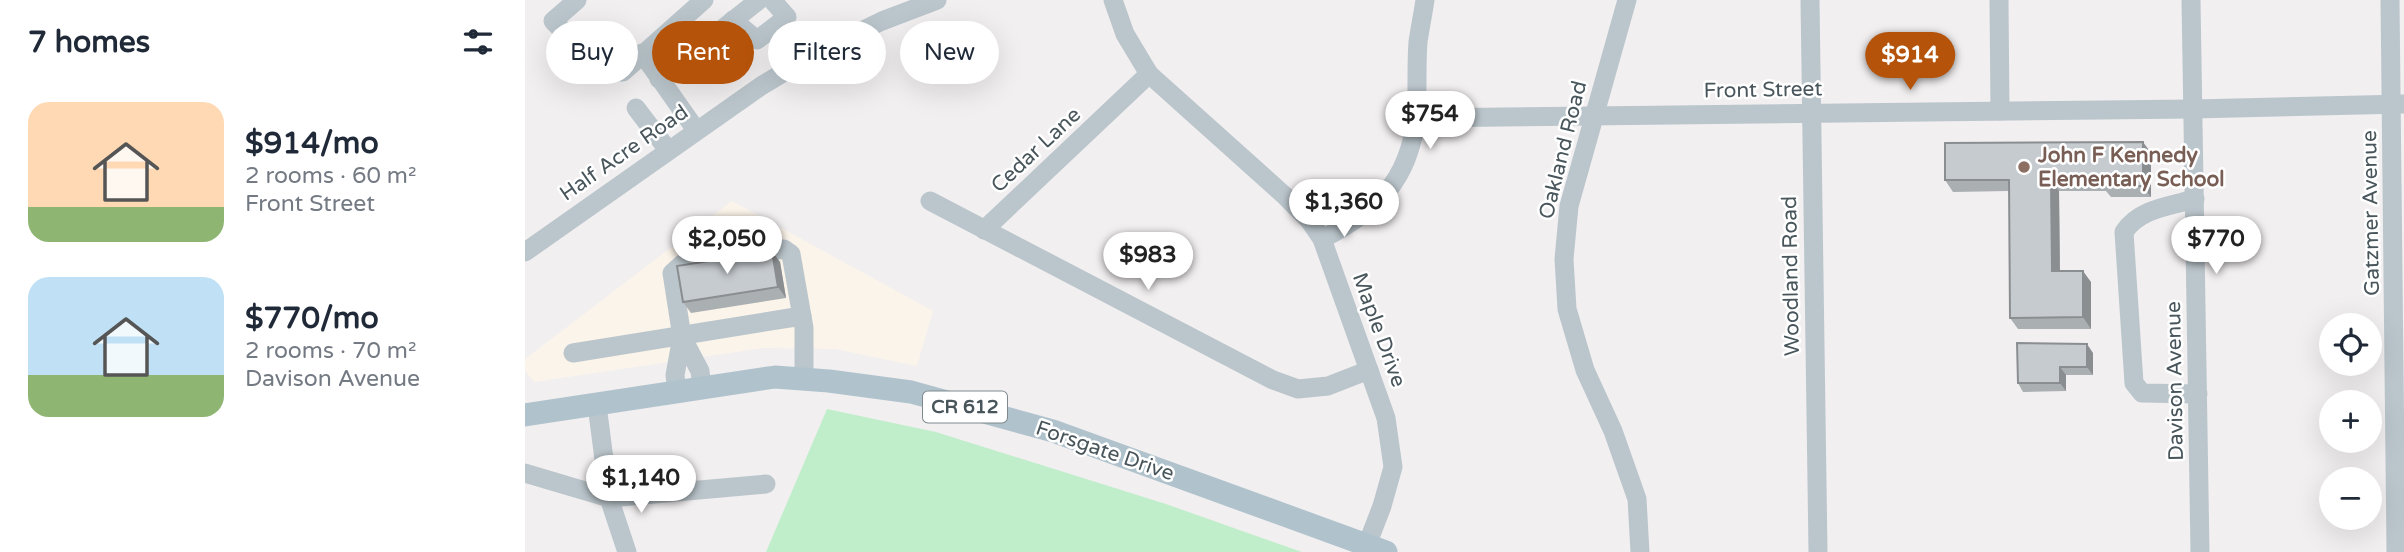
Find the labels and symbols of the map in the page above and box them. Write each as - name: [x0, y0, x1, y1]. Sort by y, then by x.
- pin: $914: [1869, 32, 1951, 92]
- street label: Front Street: [1703, 76, 1823, 104]
- street label: Oakland Road: [1534, 78, 1592, 222]
- pin: $754: [1389, 92, 1471, 151]
- street label: Half Acre Road: [555, 100, 693, 206]
- street label: Cedar Lane: [986, 102, 1086, 198]
- street label: Gatzmer Avenue: [2357, 130, 2385, 296]
- place label: John F Kennedy Elementary School: [2037, 143, 2225, 192]
- marker: John F Kennedy Elementary School: [2016, 159, 2032, 175]
- pin: $1,360: [1287, 180, 1401, 239]
- street label: Woodland Road: [1777, 196, 1805, 356]
- pin: $2,050: [670, 216, 784, 276]
- pin: $770: [2175, 216, 2257, 276]
- pin: $983: [1107, 232, 1189, 292]
- street label: Maple Drive: [1347, 270, 1411, 391]
- street label: Davison Avenue: [2161, 301, 2189, 461]
- road number: CR 612: [923, 392, 1007, 422]
- street label: Forsgate Drive: [1033, 416, 1178, 486]
- pin: $1,140: [584, 456, 698, 515]

